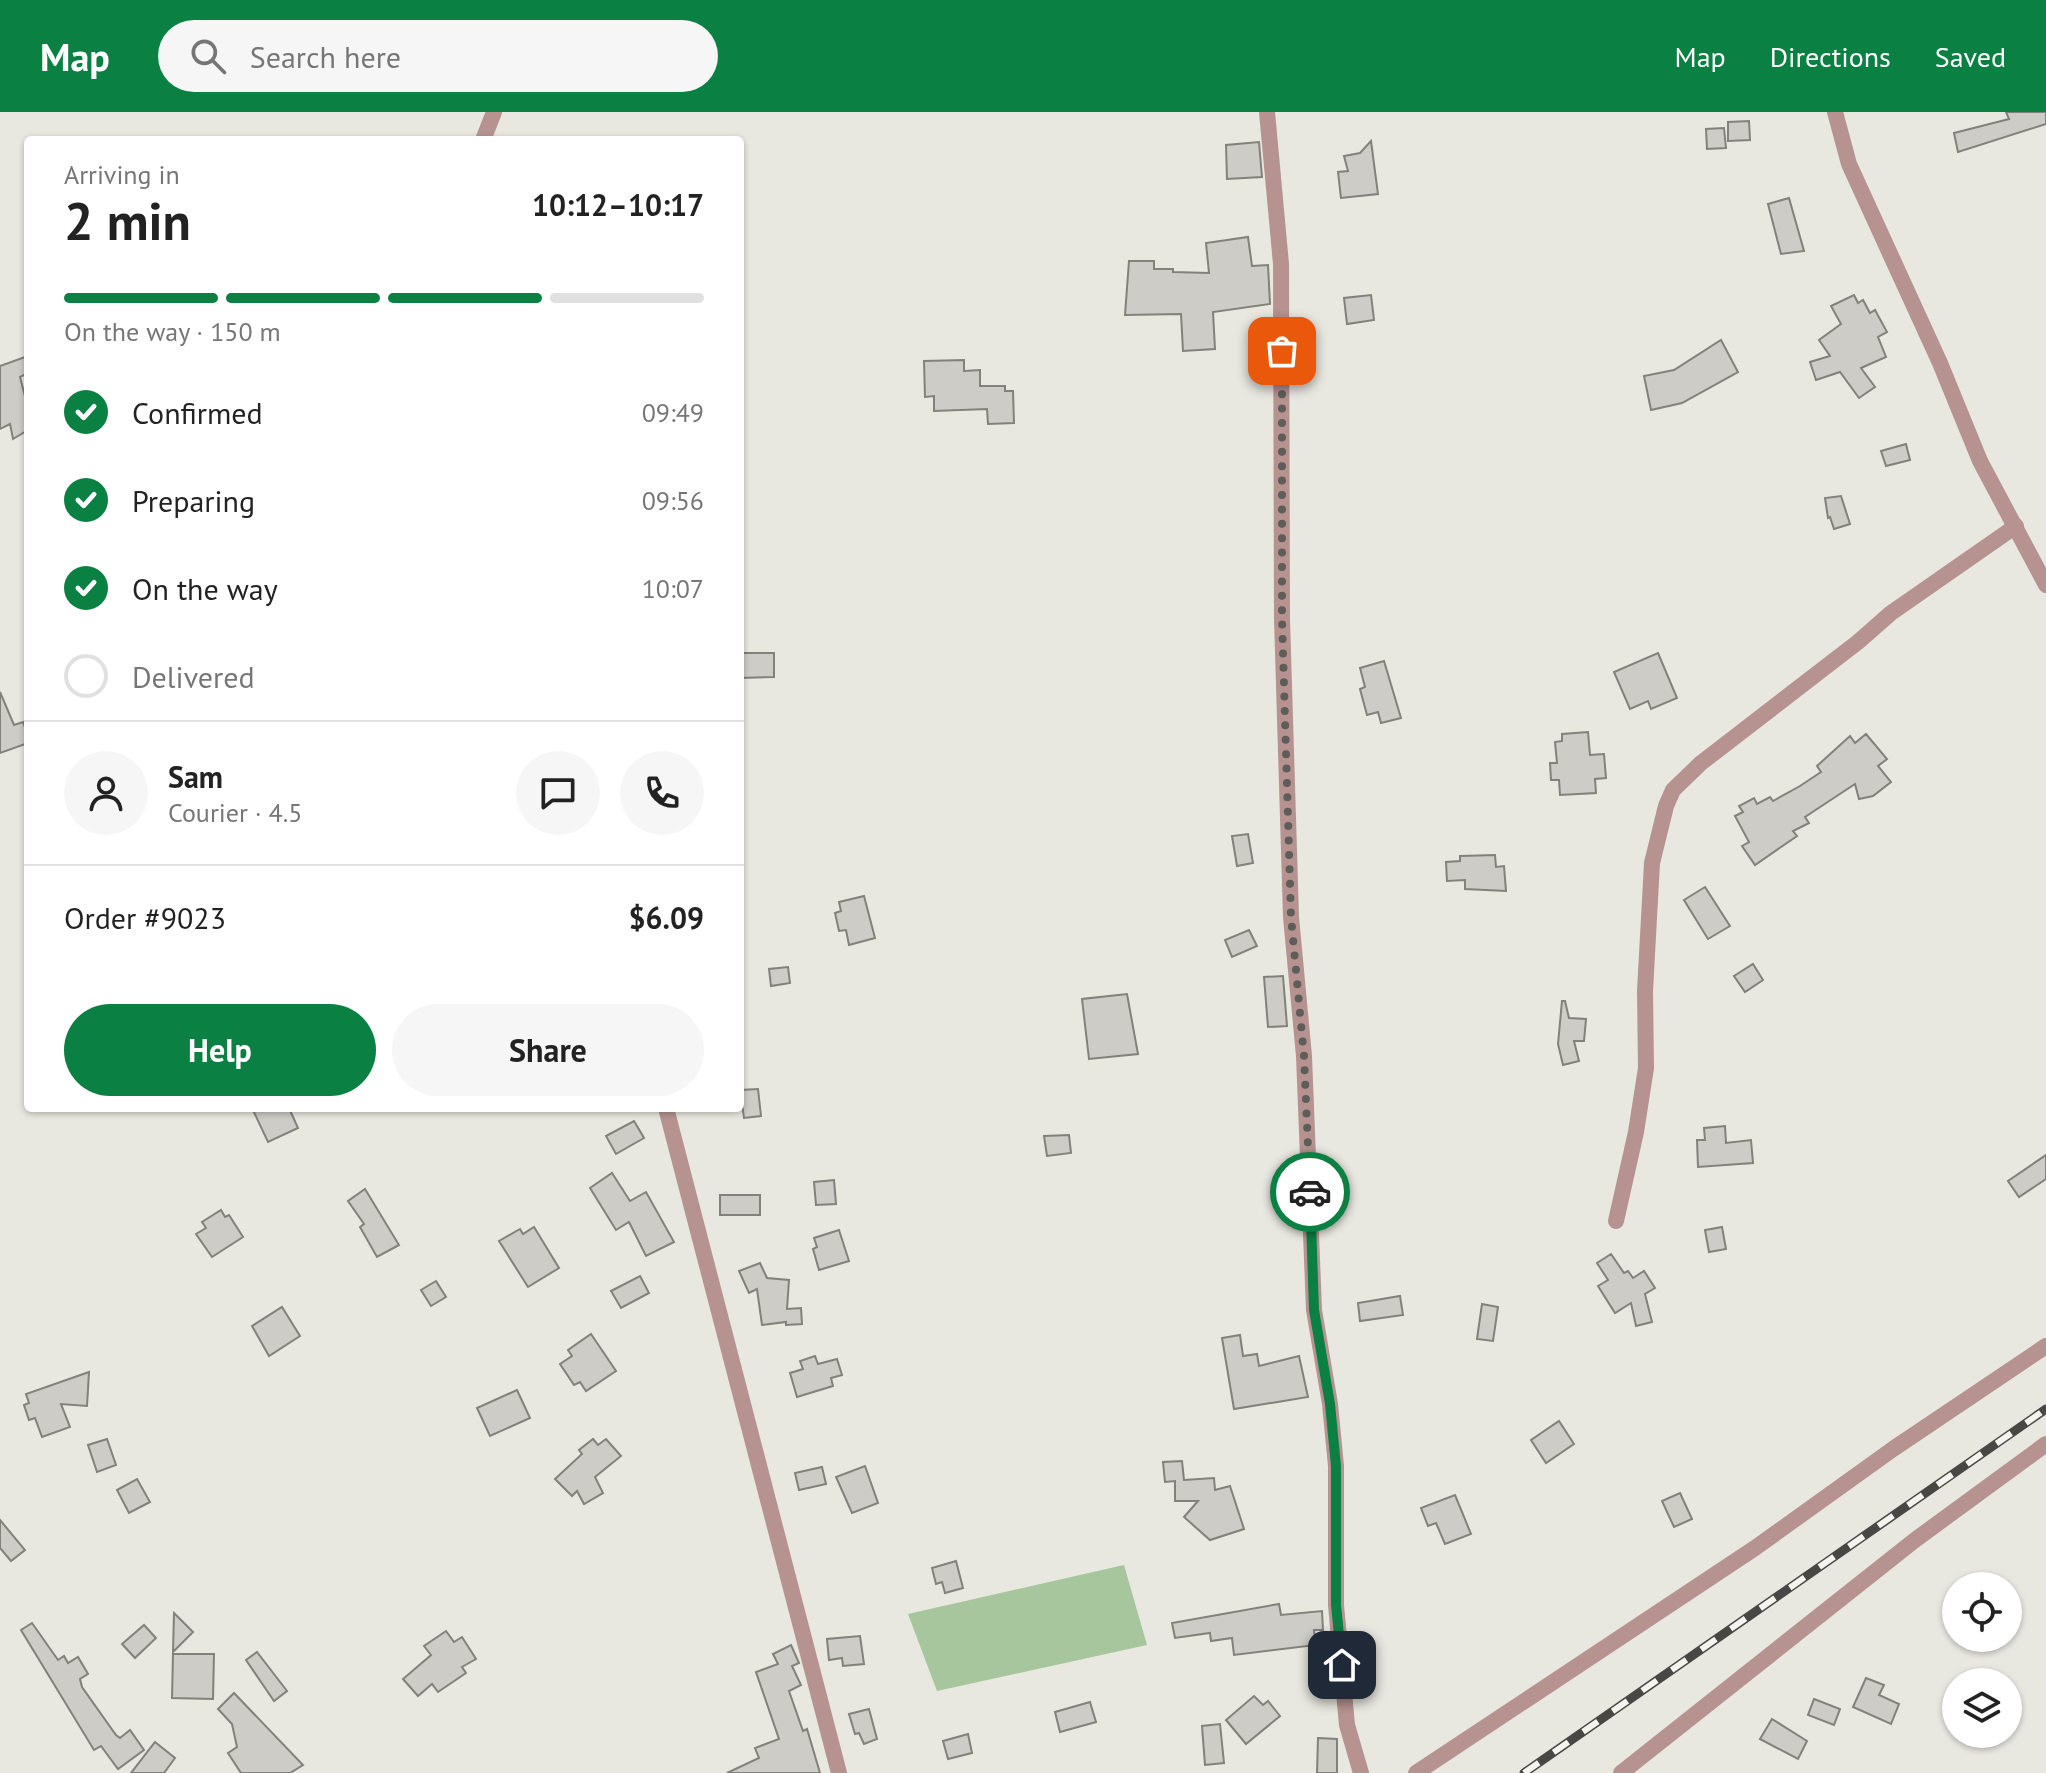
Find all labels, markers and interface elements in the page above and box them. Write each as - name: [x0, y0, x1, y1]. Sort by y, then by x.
- search box: [158, 20, 718, 92]
- text: Map: [40, 32, 110, 81]
- icon: search: [186, 34, 230, 78]
- text: Search here: [250, 37, 401, 76]
- text: Map: [1675, 38, 1726, 75]
- text: Directions: [1770, 38, 1891, 75]
- text: Saved: [1935, 38, 2006, 75]
- text: Arriving in: [64, 158, 180, 191]
- text: 10:12–10:17: [532, 185, 704, 224]
- text: 2 min: [64, 187, 191, 254]
- text: On the way · 150 m: [64, 315, 281, 348]
- pin: [1248, 317, 1316, 385]
- icon: bag: [1260, 329, 1304, 373]
- icon: check: [64, 390, 108, 434]
- text: Confirmed: [132, 393, 263, 432]
- text: 09:49: [642, 396, 704, 429]
- icon: check: [64, 478, 108, 522]
- text: Preparing: [132, 481, 255, 520]
- text: 09:56: [642, 484, 704, 517]
- icon: check: [64, 566, 108, 610]
- text: On the way: [132, 569, 278, 608]
- text: 10:07: [642, 572, 704, 605]
- text: Delivered: [132, 657, 255, 696]
- button: person: [64, 751, 148, 835]
- button: chat: [516, 751, 600, 835]
- button: phone: [620, 751, 704, 835]
- text: Sam: [168, 757, 223, 796]
- text: Courier · 4.5: [168, 796, 302, 829]
- text: Order #9023: [64, 898, 226, 937]
- text: $6.09: [629, 898, 704, 937]
- button: Help: [64, 1004, 376, 1096]
- button: Share: [392, 1004, 704, 1096]
- courier: [1270, 1152, 1350, 1232]
- icon: car: [1288, 1170, 1332, 1214]
- map controls: [1942, 1572, 2022, 1748]
- button: locate: [1942, 1572, 2022, 1652]
- pin: [1308, 1631, 1376, 1699]
- icon: home: [1320, 1643, 1364, 1687]
- button: layers: [1942, 1668, 2022, 1748]

